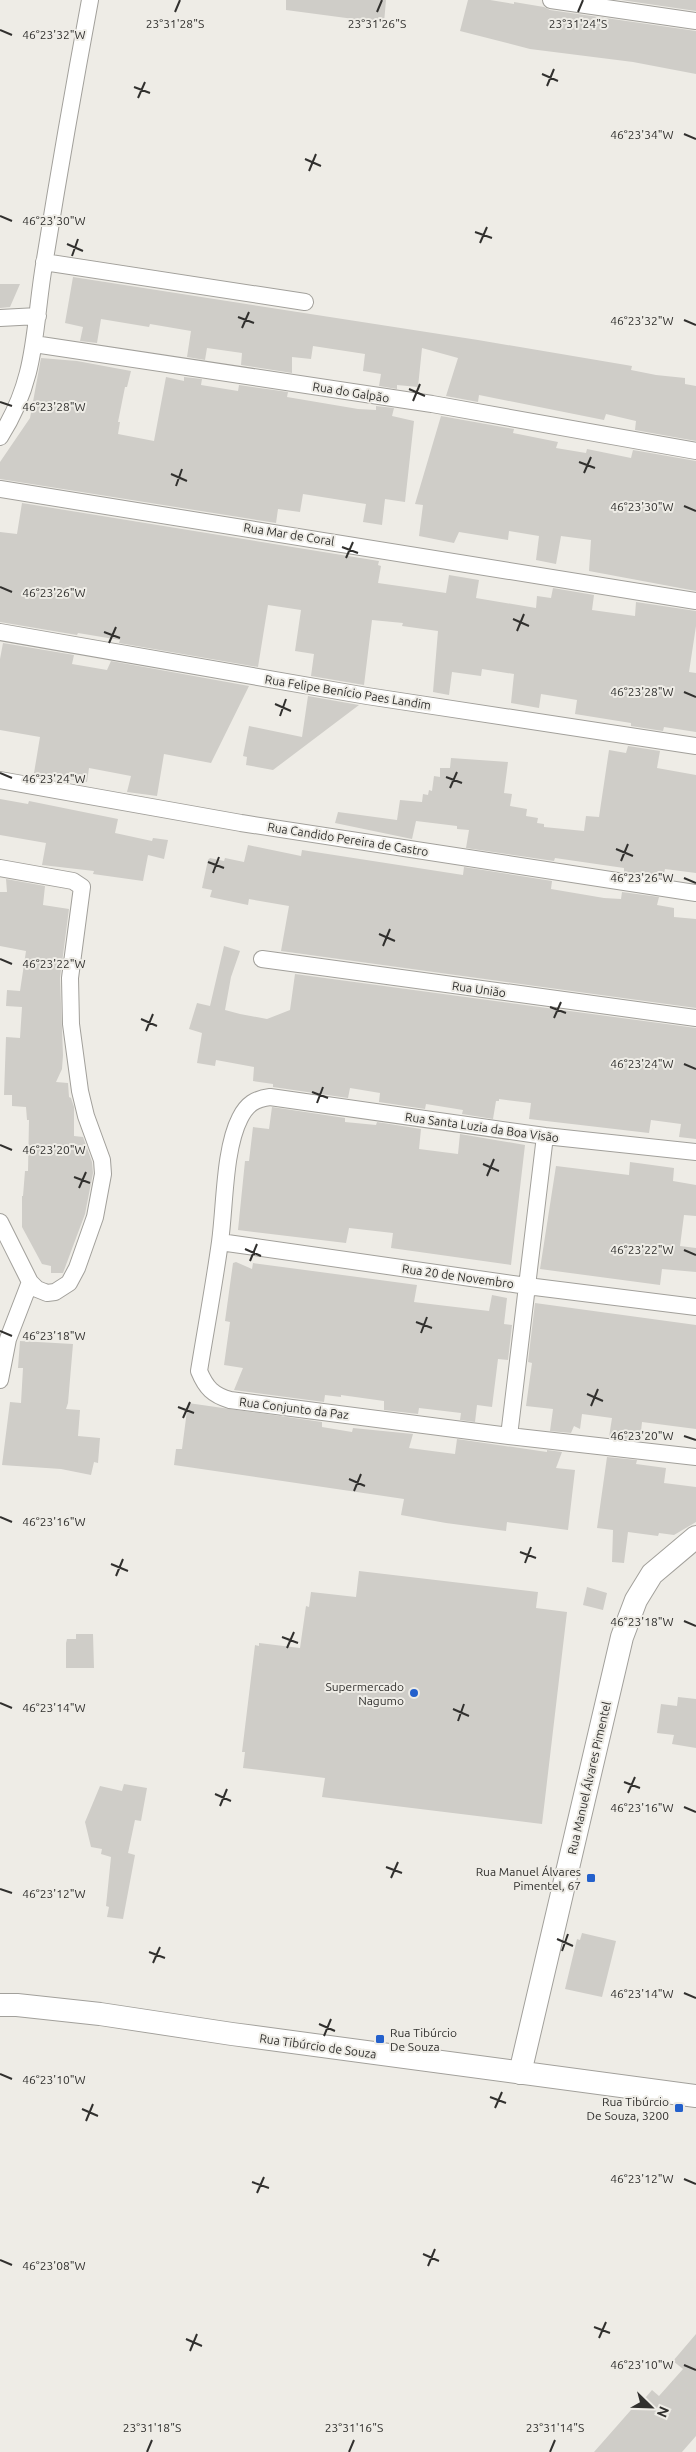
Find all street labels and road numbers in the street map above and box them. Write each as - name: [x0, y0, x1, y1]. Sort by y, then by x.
- street label: Rua do Galpão: [312, 380, 390, 404]
- street label: Rua Mar de Coral: [243, 520, 335, 548]
- street label: Rua Felipe Benício Paes Landim: [264, 672, 432, 712]
- street label: Rua Candido Pereira de Castro: [267, 820, 429, 858]
- street label: Rua União: [451, 979, 507, 999]
- street label: Rua Santa Luzia da Boa Visão: [404, 1110, 560, 1144]
- street label: Rua 20 de Novembro: [401, 1262, 515, 1290]
- street label: Rua Conjunto da Paz: [239, 1395, 350, 1421]
- street label: Rua Manuel Álvares Pimentel: [565, 1700, 613, 1856]
- street label: Rua Tibúrcio de Souza: [259, 2031, 377, 2061]

